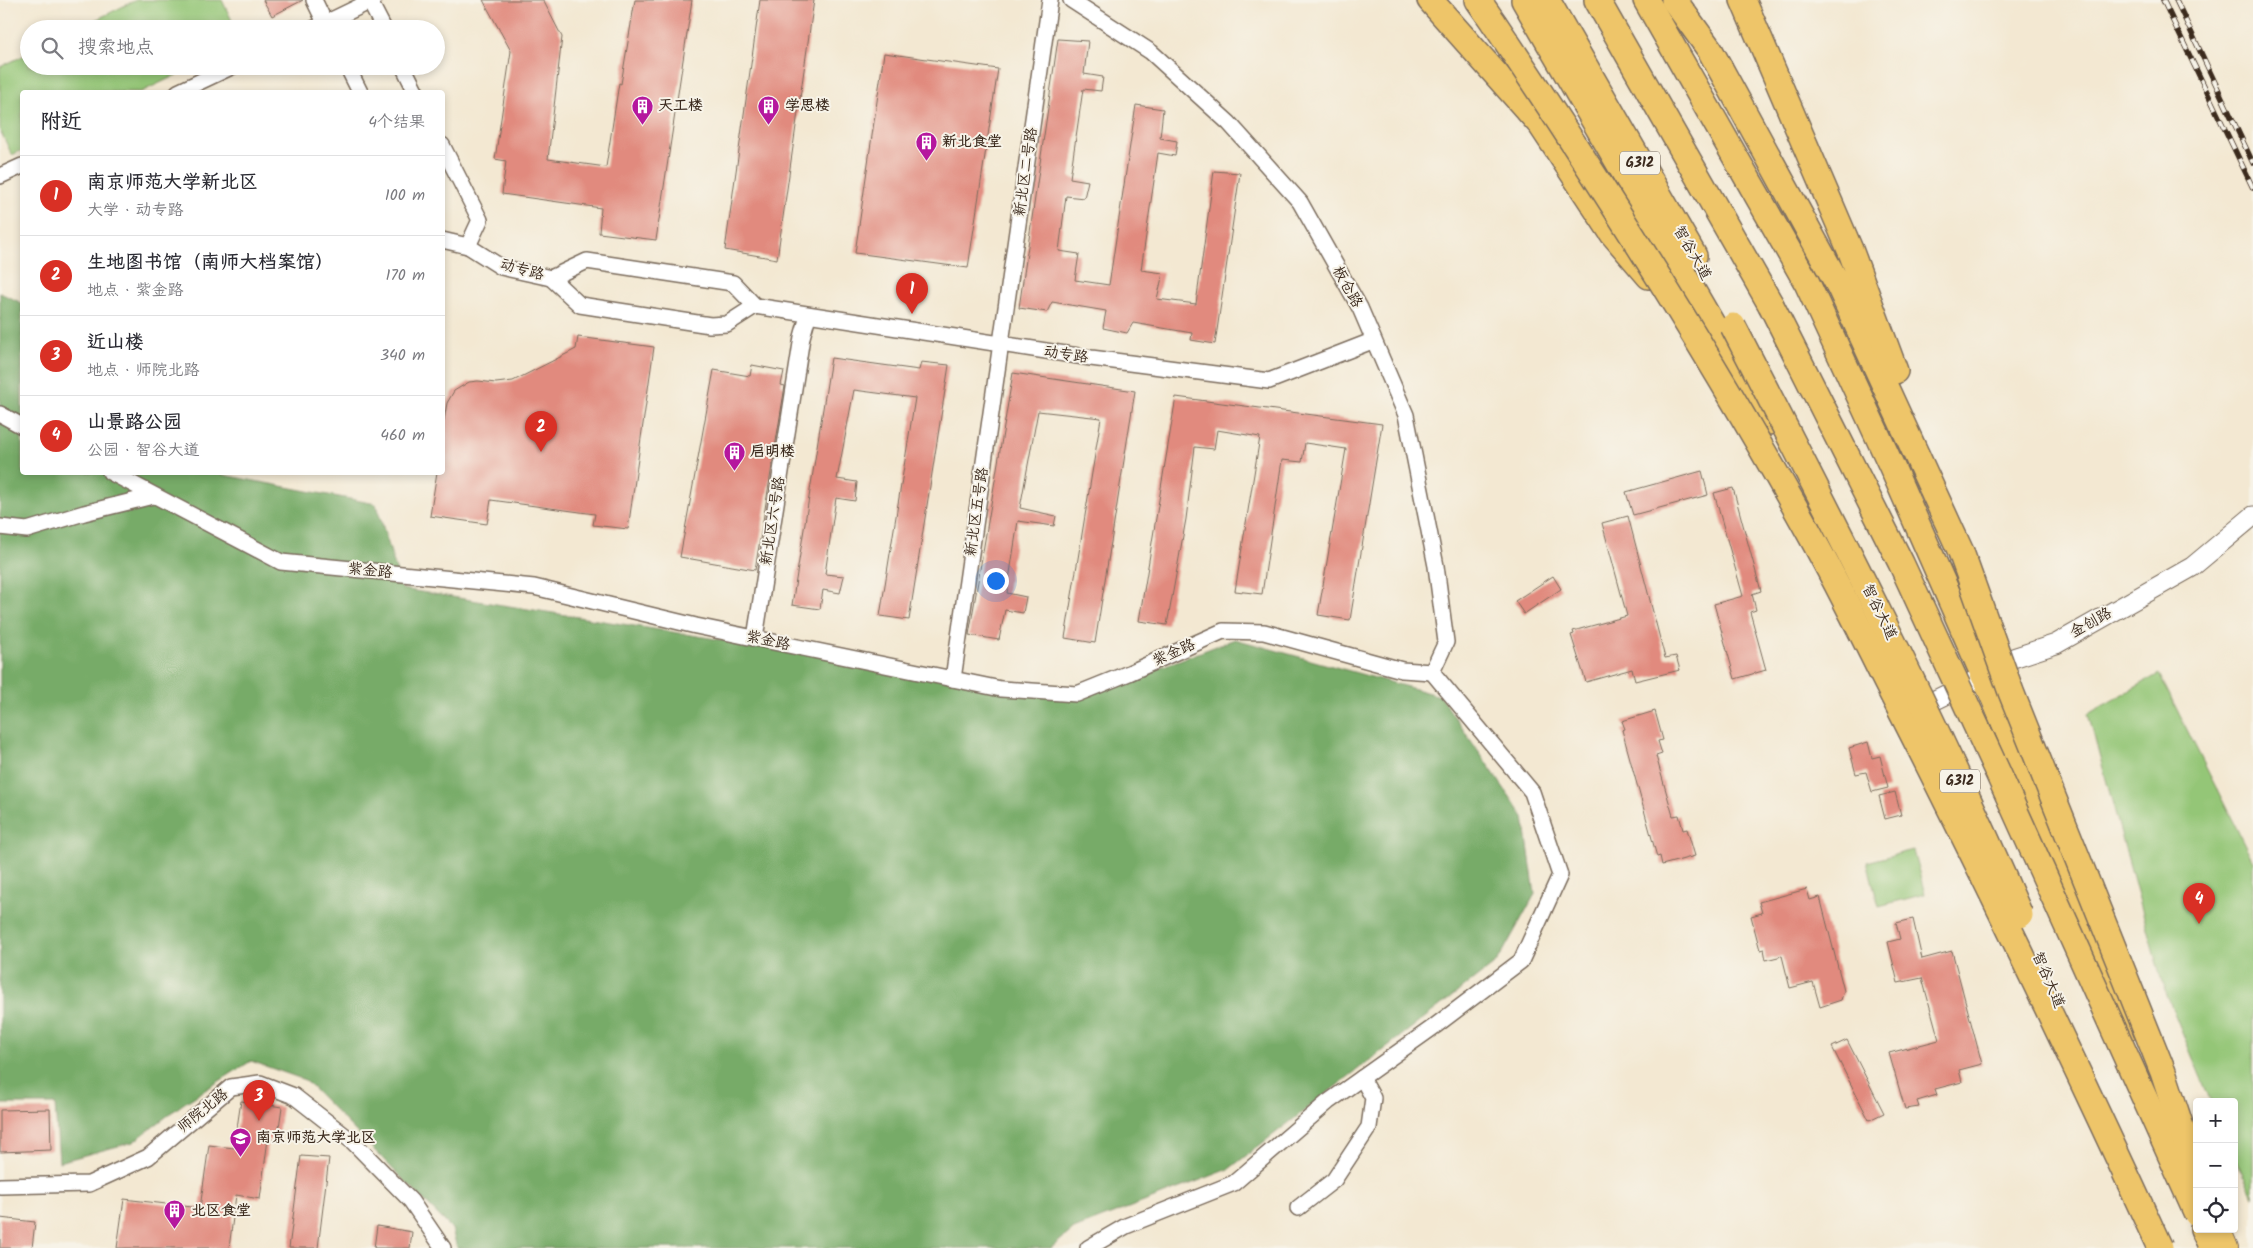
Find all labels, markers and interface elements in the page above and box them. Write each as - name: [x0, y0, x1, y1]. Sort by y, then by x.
- search box: [20, 20, 445, 75]
- text: 搜索地点: [78, 33, 154, 63]
- icon: search: [38, 34, 66, 62]
- building icon: 天工楼: [630, 94, 654, 125]
- place label: 天工楼: [658, 94, 703, 118]
- building icon: 学思楼: [757, 94, 781, 125]
- place label: 学思楼: [785, 94, 830, 118]
- text: 附近: [40, 106, 82, 139]
- text: 4个结果: [368, 110, 425, 135]
- street label: 新北区二号路: [1008, 126, 1044, 218]
- building icon: 新北食堂: [914, 130, 938, 161]
- place label: 新北食堂: [942, 130, 1002, 154]
- road number: G312: [1620, 152, 1660, 174]
- text: 南京师范大学新北区: [87, 168, 258, 198]
- text: 1: [54, 183, 58, 208]
- text: 100 m: [385, 183, 425, 208]
- text: 大学 · 动专路: [87, 198, 184, 223]
- street label: 智谷大道: [1667, 221, 1717, 285]
- text: 生地图书馆（南师大档案馆）: [87, 248, 334, 278]
- street label: 动专路: [497, 253, 547, 287]
- street label: 板仓路: [1326, 261, 1368, 313]
- text: 2: [51, 263, 61, 288]
- text: 170 m: [385, 263, 425, 288]
- pin: 1: [896, 273, 928, 314]
- text: 地点 · 紫金路: [87, 278, 184, 303]
- text: 近山楼: [87, 328, 144, 358]
- street label: 动专路: [1042, 340, 1090, 370]
- text: 3: [52, 343, 60, 368]
- text: 340 m: [380, 343, 425, 368]
- text: 地点 · 师院北路: [87, 358, 200, 383]
- text: 山景路公园: [87, 408, 182, 438]
- pin: 2: [525, 411, 557, 452]
- text: 4: [52, 423, 60, 448]
- text: 460 m: [380, 423, 425, 448]
- text: 公园 · 智谷大道: [87, 438, 200, 463]
- building icon: 启明楼: [722, 440, 746, 471]
- place label: 启明楼: [750, 440, 795, 464]
- street label: 新北区五号路: [959, 466, 995, 558]
- street label: 新北区六号路: [754, 475, 792, 567]
- street label: 紫金路: [346, 557, 394, 585]
- your location: [983, 568, 1009, 594]
- street label: 智谷大道: [1855, 580, 1903, 644]
- street label: 金创路: [2065, 602, 2117, 644]
- street label: 紫金路: [743, 625, 793, 657]
- street label: 紫金路: [1149, 633, 1199, 673]
- road number: G312: [1940, 769, 1980, 792]
- pin: 4: [2183, 883, 2215, 924]
- street label: 智谷大道: [2025, 948, 2071, 1012]
- pin: 3: [243, 1080, 275, 1121]
- street label: 师院北路: [172, 1083, 234, 1139]
- map controls: [2193, 1098, 2238, 1233]
- button: +: [2193, 1098, 2238, 1143]
- school or university icon: 南京师范大学北区: [228, 1126, 252, 1157]
- place label: 南京师范大学北区: [256, 1126, 376, 1150]
- button: −: [2193, 1143, 2238, 1188]
- button: locate: [2193, 1188, 2238, 1233]
- building icon: 北区食堂: [163, 1199, 187, 1230]
- place label: 北区食堂: [191, 1199, 251, 1223]

